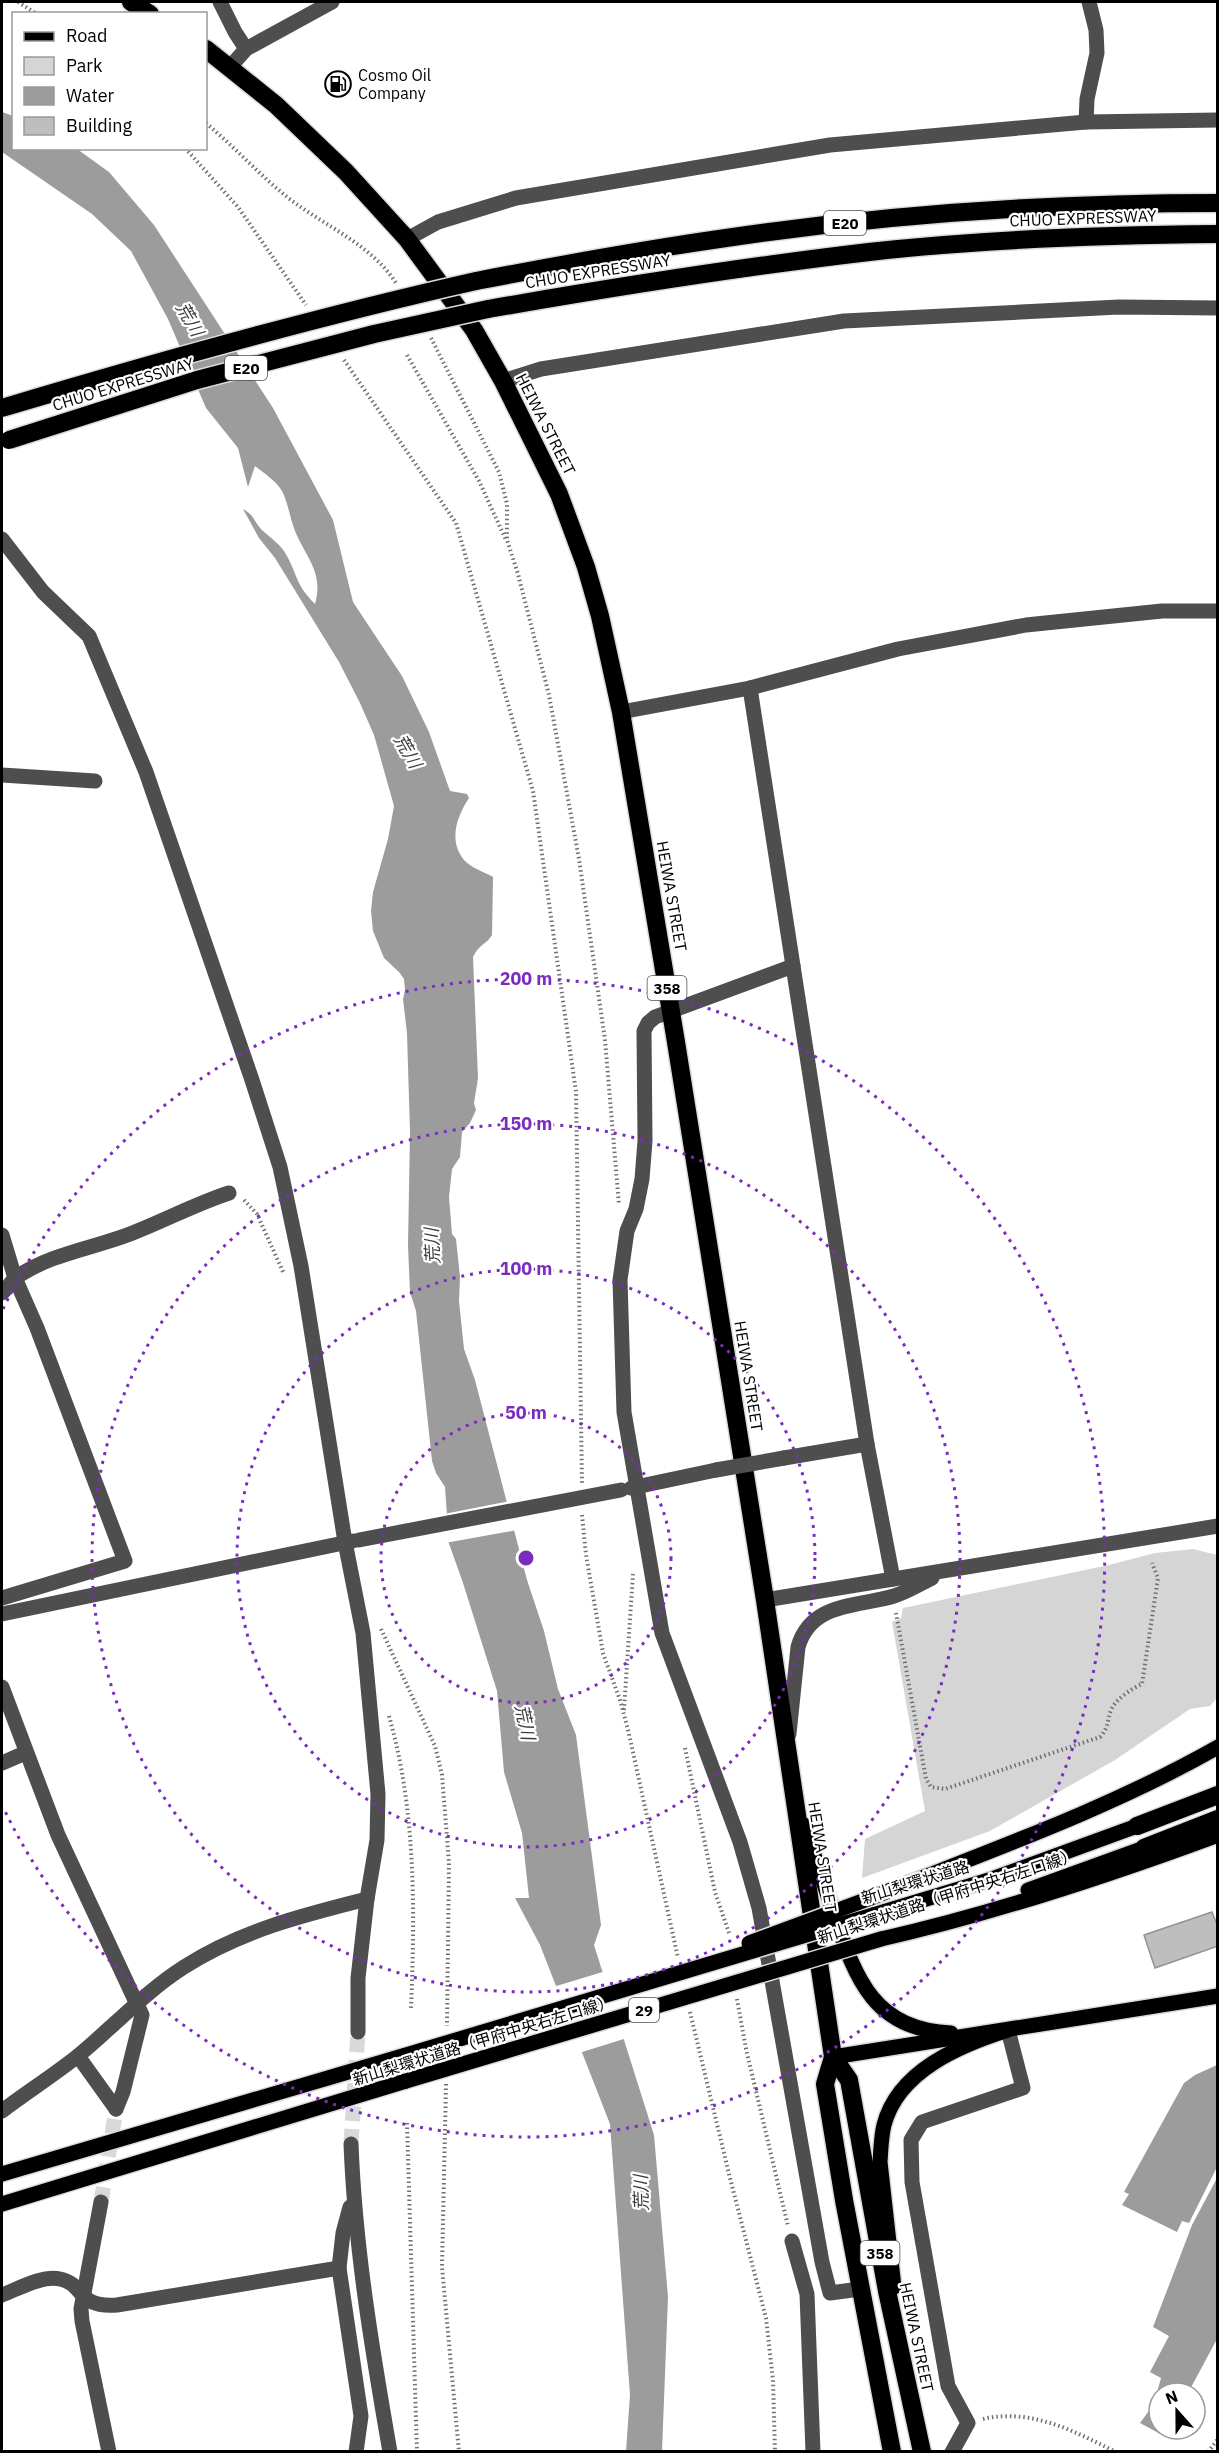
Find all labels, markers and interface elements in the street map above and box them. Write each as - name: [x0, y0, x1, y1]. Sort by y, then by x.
- legend: [12, 12, 207, 150]
- text: Road: [66, 24, 107, 47]
- text: Park: [66, 54, 103, 77]
- place label: Cosmo Oil Company: [358, 65, 431, 103]
- fuel station icon: Cosmo Oil Company: [323, 69, 353, 99]
- text: Water: [66, 84, 115, 107]
- text: Building: [66, 114, 133, 137]
- street label: CHUO EXPRESSWAY: [1009, 205, 1157, 231]
- road number: E20: [824, 211, 866, 235]
- street label: CHUO EXPRESSWAY: [524, 250, 673, 292]
- water label: 荒川: [171, 298, 210, 342]
- street label: CHUO EXPRESSWAY: [50, 353, 197, 415]
- road number: E20: [225, 356, 267, 380]
- street label: HEIWA STREET: [512, 370, 580, 478]
- water label: 荒川: [389, 730, 428, 774]
- street label: HEIWA STREET: [652, 839, 692, 953]
- text: 200 m: [500, 967, 552, 990]
- road number: 358: [648, 976, 686, 1000]
- text: 150 m: [500, 1112, 552, 1135]
- water label: 荒川: [419, 1225, 444, 1265]
- text: 100 m: [500, 1257, 552, 1280]
- street label: HEIWA STREET: [730, 1319, 768, 1433]
- text: 50 m: [505, 1401, 547, 1424]
- centre of rings: [516, 1548, 536, 1568]
- water label: 荒川: [510, 1702, 540, 1744]
- street label: HEIWA STREET: [804, 1800, 842, 1914]
- street label: 新山梨環状道路（甲府中央右左口線）: [815, 1844, 1079, 1948]
- street label: 新山梨環状道路: [859, 1856, 971, 1908]
- street label: 新山梨環状道路（甲府中央右左口線）: [350, 1991, 616, 2089]
- road number: 29: [629, 1998, 659, 2022]
- water label: 荒川: [629, 2173, 653, 2211]
- road number: 358: [860, 2241, 900, 2265]
- street label: HEIWA STREET: [896, 2280, 938, 2394]
- north arrow: [1147, 2381, 1207, 2441]
- text: N: [1163, 2386, 1181, 2408]

